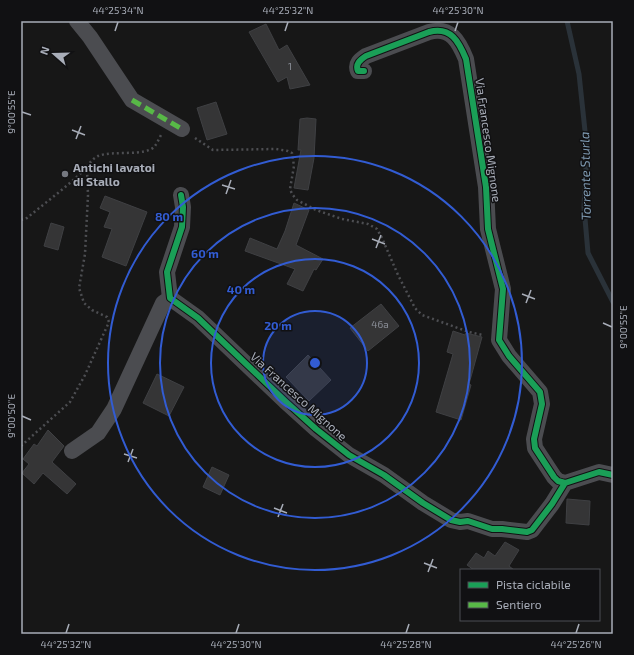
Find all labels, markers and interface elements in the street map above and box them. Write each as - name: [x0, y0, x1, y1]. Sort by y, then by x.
- text: 44°25'34"N: [92, 4, 144, 16]
- text: 44°25'32"N: [263, 4, 313, 16]
- text: 44°25'30"N: [432, 4, 484, 16]
- north arrow: [34, 34, 74, 74]
- text: N: [37, 44, 52, 56]
- house number: 1: [288, 60, 292, 72]
- street label: Via Francesco Mignone: [473, 77, 505, 203]
- text: 9°00'55"E: [5, 90, 17, 134]
- water label: Torrente Sturla: [576, 131, 594, 221]
- place label: Antichi lavatoi di Stallo: [73, 160, 155, 188]
- marker: Antichi lavatoi di Stallo: [60, 169, 70, 179]
- text: 80 m: [155, 209, 183, 223]
- text: 60 m: [191, 246, 219, 260]
- text: 40 m: [227, 282, 255, 296]
- text: 9°00'55"E: [617, 305, 629, 349]
- text: 20 m: [264, 318, 292, 332]
- house number: 46a: [371, 318, 389, 330]
- street label: Via Francesco Mignone: [248, 349, 350, 443]
- centre of rings: [308, 356, 322, 370]
- text: 9°00'50"E: [5, 394, 17, 438]
- legend: [460, 569, 600, 621]
- text: Pista ciclabile: [496, 577, 571, 591]
- text: Sentiero: [496, 597, 542, 611]
- text: 44°25'32"N: [41, 638, 91, 650]
- text: 44°25'30"N: [210, 638, 262, 650]
- text: 44°25'28"N: [380, 638, 432, 650]
- text: 44°25'26"N: [551, 638, 601, 650]

